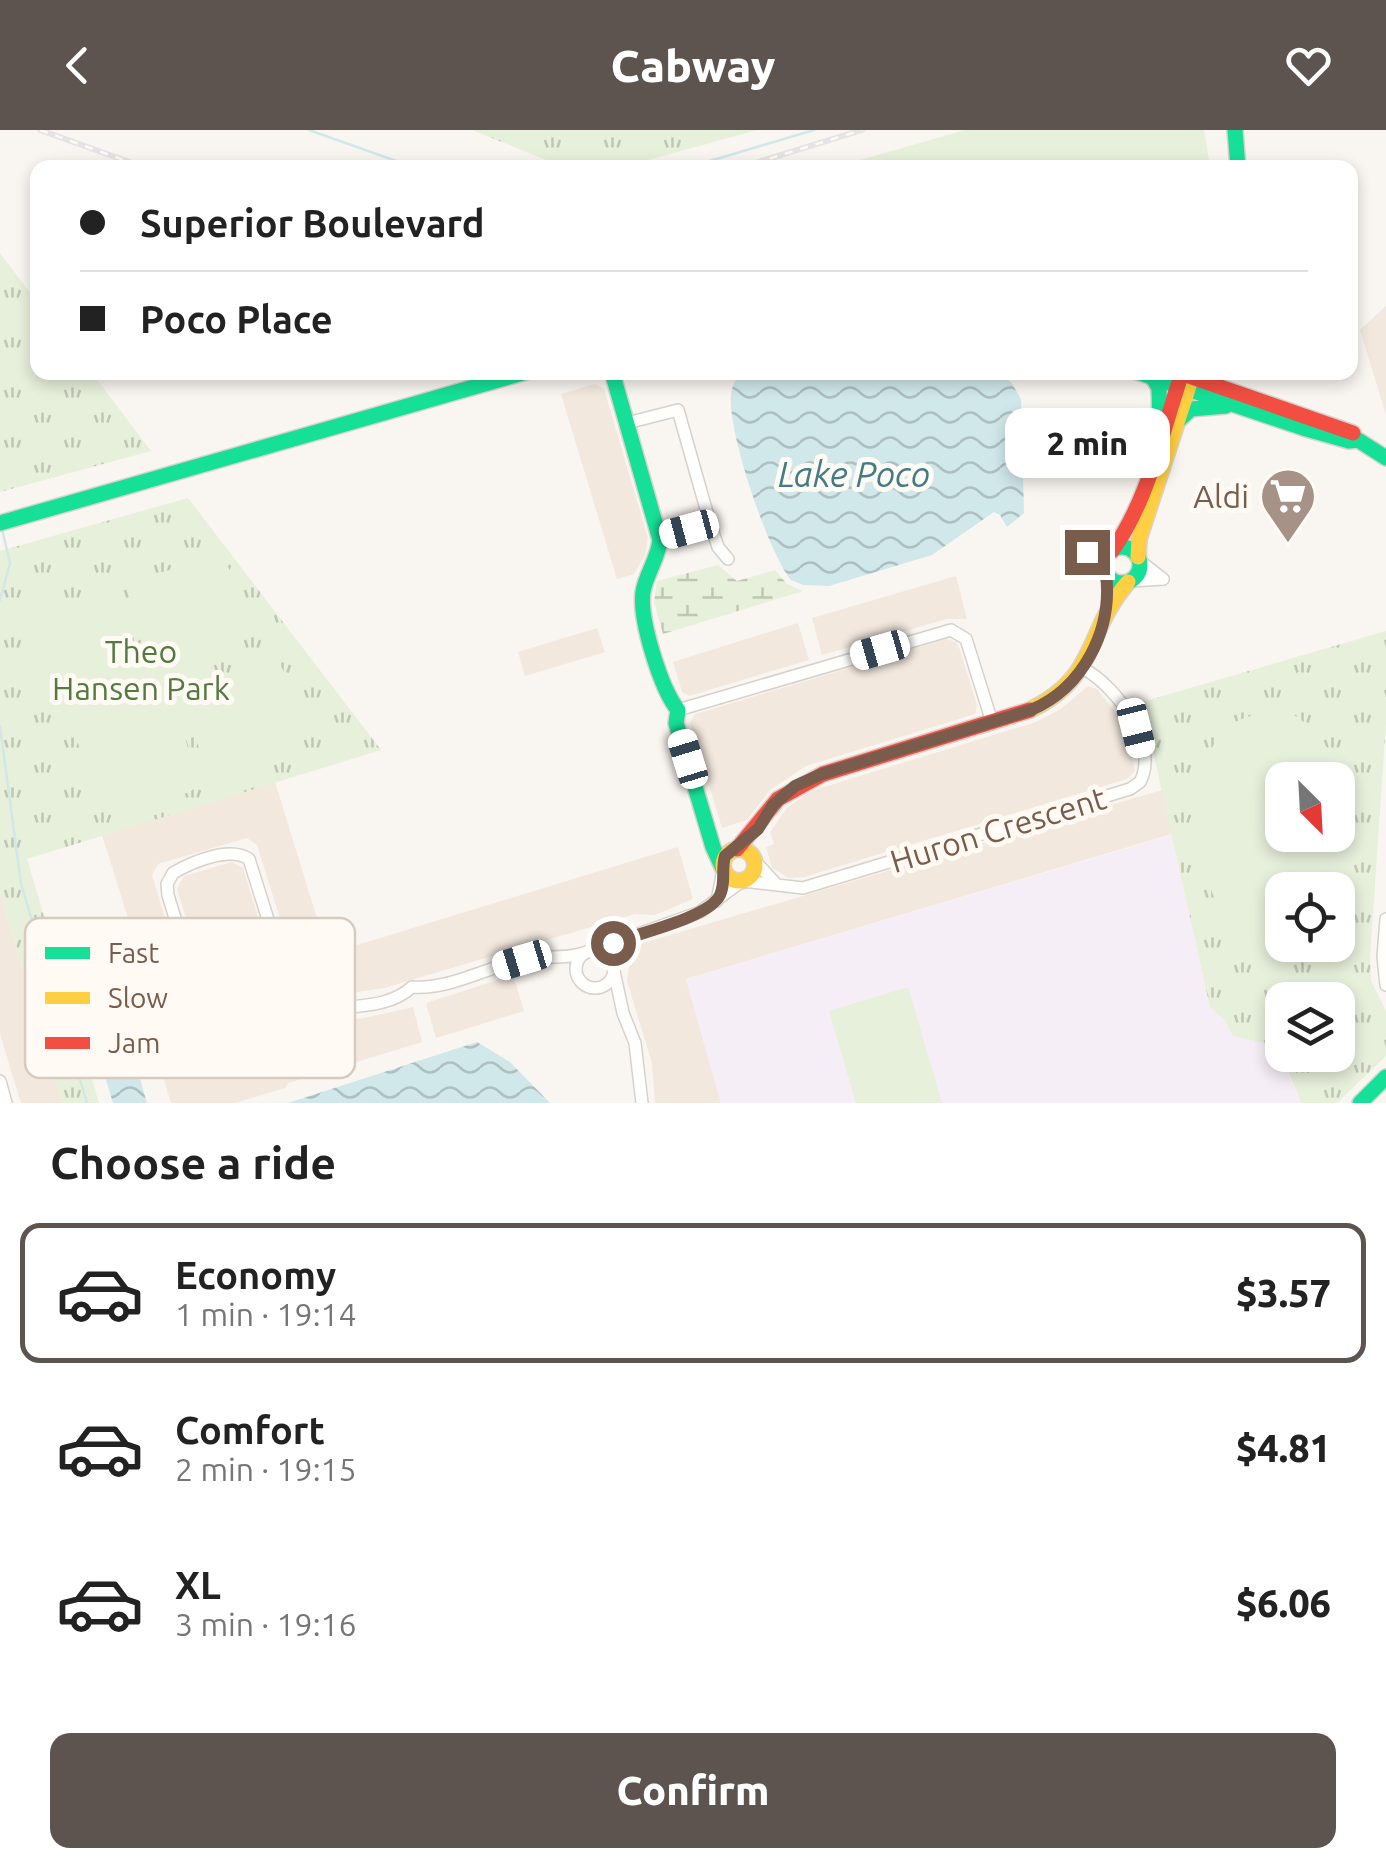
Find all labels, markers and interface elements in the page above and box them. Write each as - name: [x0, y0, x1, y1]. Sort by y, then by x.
- icon: back: [50, 38, 105, 93]
- icon: heart: [1281, 38, 1336, 93]
- text: Cabway: [611, 40, 775, 91]
- text: Superior Boulevard: [140, 202, 485, 244]
- text: Poco Place: [140, 298, 333, 340]
- callout: 2 min: [1004, 407, 1170, 477]
- text: 2 min: [1047, 425, 1128, 461]
- water label: Lake Poco: [778, 454, 930, 494]
- supermarket icon: Aldi: [1258, 466, 1318, 545]
- place label: Aldi: [1193, 478, 1249, 514]
- car: [656, 507, 722, 551]
- route end: [1065, 530, 1110, 575]
- car: [847, 627, 913, 673]
- park label: Theo Hansen Park: [52, 633, 230, 706]
- car: [1114, 695, 1158, 761]
- car: [665, 726, 711, 792]
- north arrow: [1265, 762, 1355, 852]
- map controls: [1265, 762, 1355, 1072]
- street label: Huron Crescent: [886, 779, 1111, 879]
- button: locate: [1265, 872, 1355, 962]
- legend: [25, 918, 355, 1078]
- route start: [591, 921, 636, 966]
- text: Fast: [108, 937, 159, 968]
- car: [489, 937, 555, 983]
- text: Slow: [108, 982, 168, 1013]
- button: layers: [1265, 982, 1355, 1072]
- text: Jam: [108, 1027, 160, 1058]
- text: Choose a ride: [50, 1137, 336, 1188]
- icon: car: [55, 1248, 145, 1338]
- text: Economy: [175, 1254, 336, 1296]
- text: $3.57: [1236, 1272, 1331, 1314]
- text: 1 min · 19:14: [175, 1296, 357, 1332]
- icon: car: [55, 1403, 145, 1493]
- text: Comfort: [175, 1409, 325, 1451]
- text: $4.81: [1236, 1427, 1331, 1469]
- text: 2 min · 19:15: [175, 1451, 357, 1487]
- icon: car: [55, 1558, 145, 1648]
- text: XL: [175, 1564, 221, 1606]
- text: $6.06: [1236, 1582, 1331, 1624]
- text: 3 min · 19:16: [175, 1606, 357, 1642]
- button: Confirm: [50, 1733, 1336, 1848]

